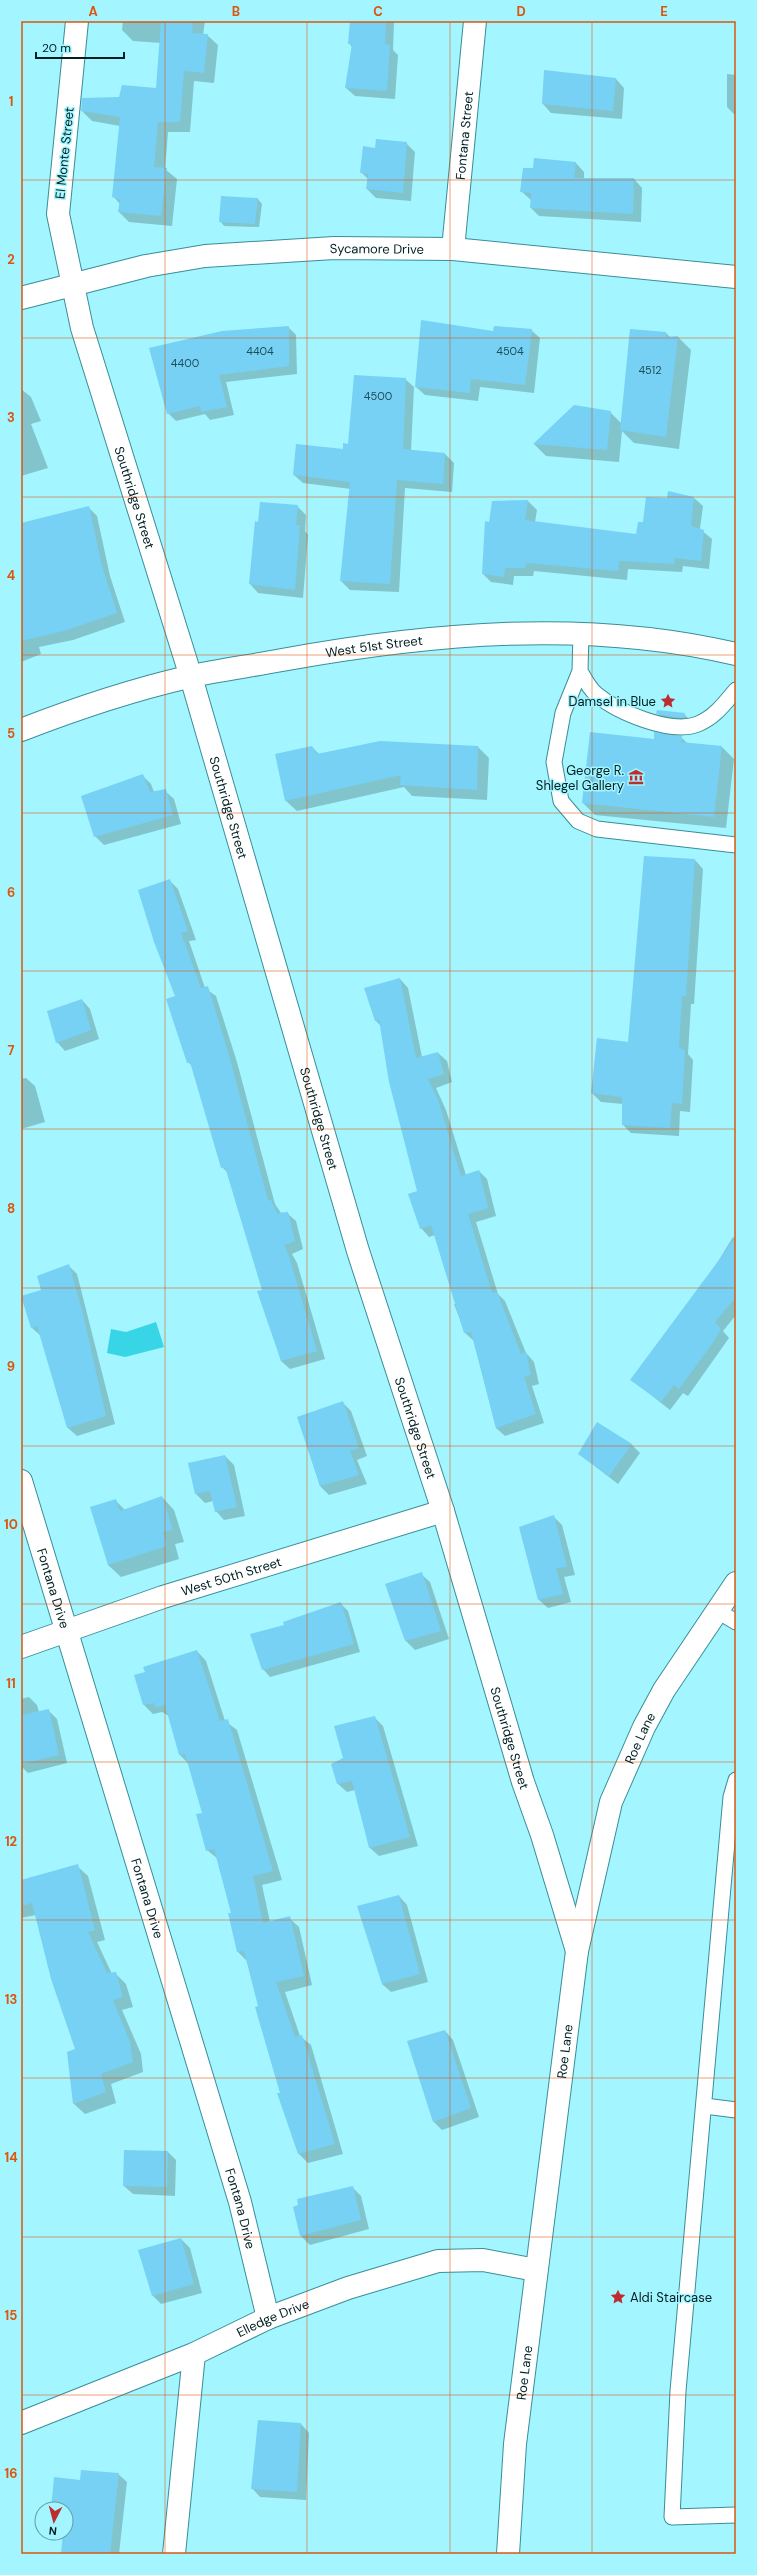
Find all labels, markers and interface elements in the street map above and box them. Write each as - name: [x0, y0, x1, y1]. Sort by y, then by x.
- text: A: [88, 3, 98, 20]
- text: B: [232, 3, 240, 20]
- text: C: [373, 3, 383, 20]
- text: D: [516, 3, 526, 20]
- text: E: [660, 3, 668, 20]
- scale bar: [36, 34, 124, 60]
- text: 20 m: [42, 40, 71, 56]
- street label: Fontana Street: [452, 90, 477, 181]
- text: 1: [9, 93, 13, 110]
- street label: El Monte Street: [51, 106, 78, 200]
- street label: Sycamore Drive: [329, 240, 424, 258]
- text: 2: [7, 251, 15, 268]
- house number: 4404: [246, 344, 274, 358]
- house number: 4504: [496, 344, 524, 358]
- house number: 4400: [171, 356, 199, 370]
- house number: 4512: [638, 363, 662, 377]
- house number: 4500: [364, 389, 392, 403]
- text: 3: [7, 409, 15, 426]
- street label: Southridge Street: [111, 444, 158, 551]
- text: 4: [7, 567, 15, 584]
- street label: West 51st Street: [324, 632, 423, 661]
- place icon: Damsel in Blue: [659, 692, 677, 710]
- place label: Damsel in Blue: [569, 693, 656, 710]
- text: 5: [7, 725, 15, 742]
- street label: Southridge Street: [206, 754, 251, 861]
- place label: George R. Shlegel Gallery: [536, 762, 624, 794]
- museum icon: George R. Shlegel Gallery: [627, 768, 645, 786]
- text: 6: [7, 884, 15, 901]
- text: 7: [8, 1042, 15, 1059]
- street label: Southridge Street: [296, 1065, 342, 1172]
- text: 8: [7, 1200, 15, 1217]
- text: 9: [7, 1358, 15, 1375]
- street label: Southridge Street: [391, 1375, 440, 1481]
- text: 10: [4, 1516, 18, 1533]
- street label: Fontana Drive: [33, 1546, 73, 1630]
- street label: West 50th Street: [179, 1553, 284, 1600]
- text: 11: [6, 1675, 16, 1692]
- street label: Southridge Street: [486, 1685, 533, 1792]
- street label: Roe Lane: [621, 1710, 659, 1767]
- text: 12: [5, 1833, 17, 1850]
- street label: Fontana Drive: [127, 1856, 167, 1940]
- text: 13: [5, 1991, 17, 2008]
- street label: Roe Lane: [553, 2023, 577, 2080]
- text: 14: [4, 2149, 18, 2166]
- street label: Fontana Drive: [221, 2166, 259, 2251]
- place icon: Aldi Staircase: [609, 2288, 627, 2306]
- place label: Aldi Staircase: [630, 2289, 712, 2306]
- street label: Elledge Drive: [234, 2295, 312, 2341]
- text: 15: [5, 2307, 17, 2324]
- street label: Roe Lane: [513, 2345, 536, 2401]
- text: 16: [5, 2465, 17, 2482]
- north arrow: [34, 2501, 74, 2541]
- text: N: [48, 2524, 58, 2538]

